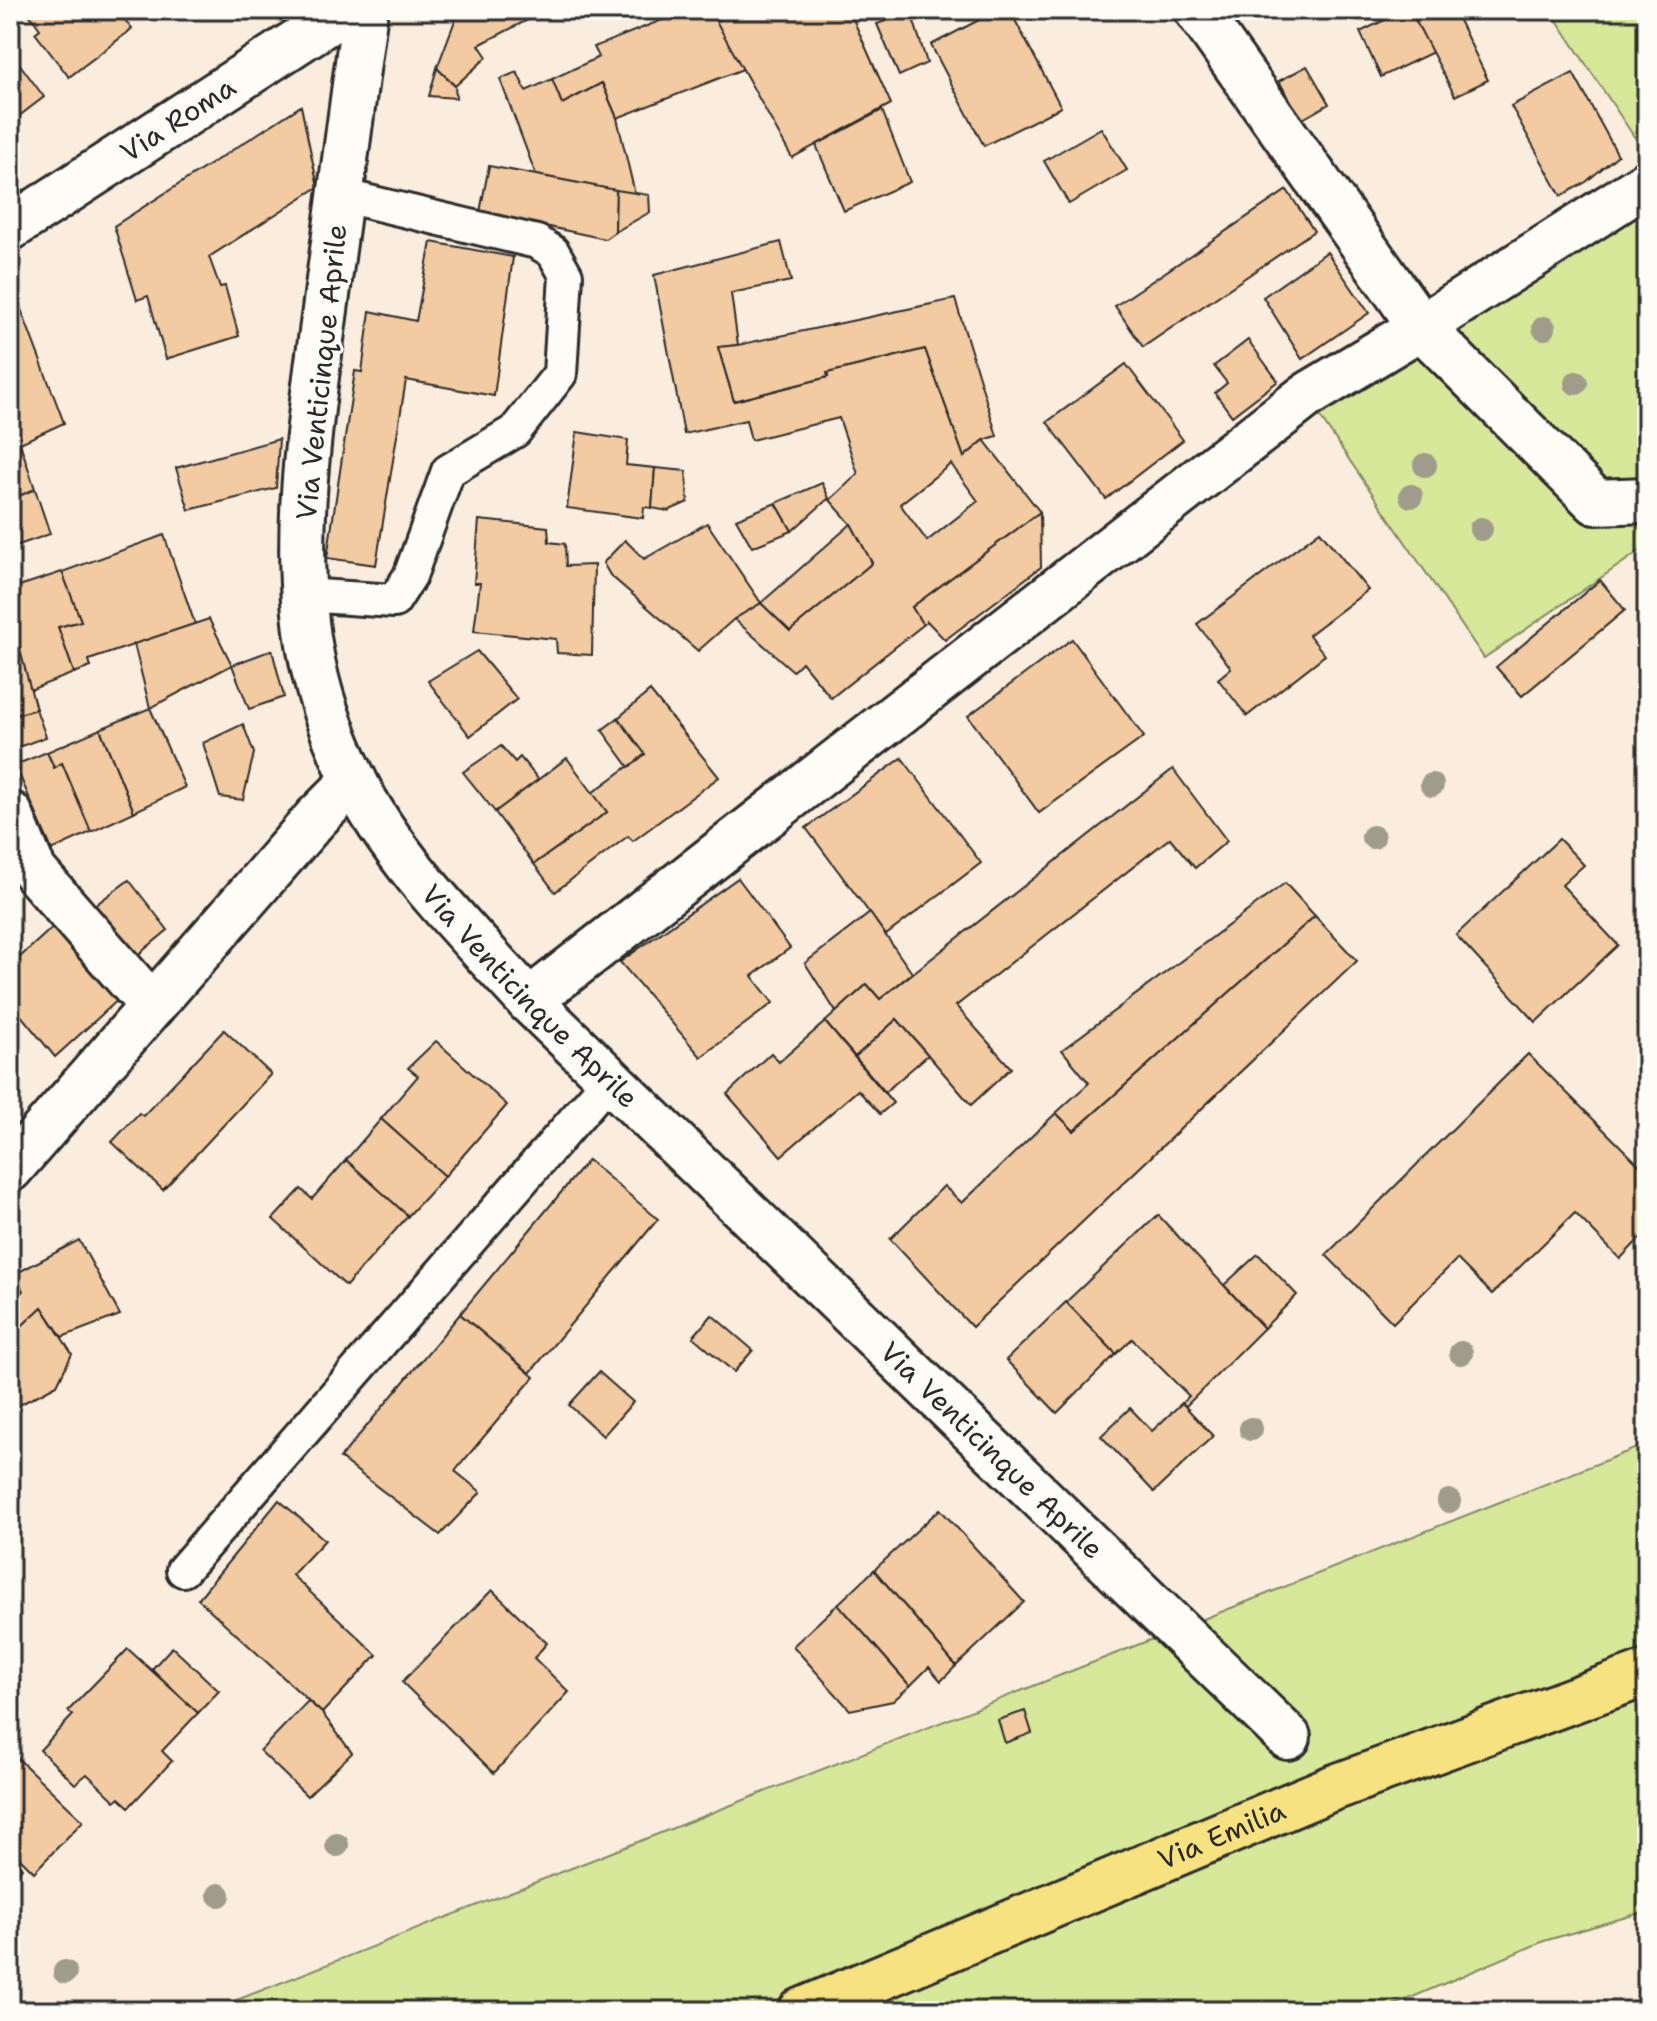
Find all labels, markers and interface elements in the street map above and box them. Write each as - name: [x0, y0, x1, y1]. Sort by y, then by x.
- street label: Via Roma: [113, 68, 243, 171]
- street label: Via Venticinque Aprile: [287, 222, 355, 522]
- street label: Via Venticinque Aprile: [413, 876, 647, 1116]
- street label: Via Venticinque Aprile: [872, 1333, 1112, 1567]
- street label: Via Emilia: [1152, 1791, 1291, 1878]

